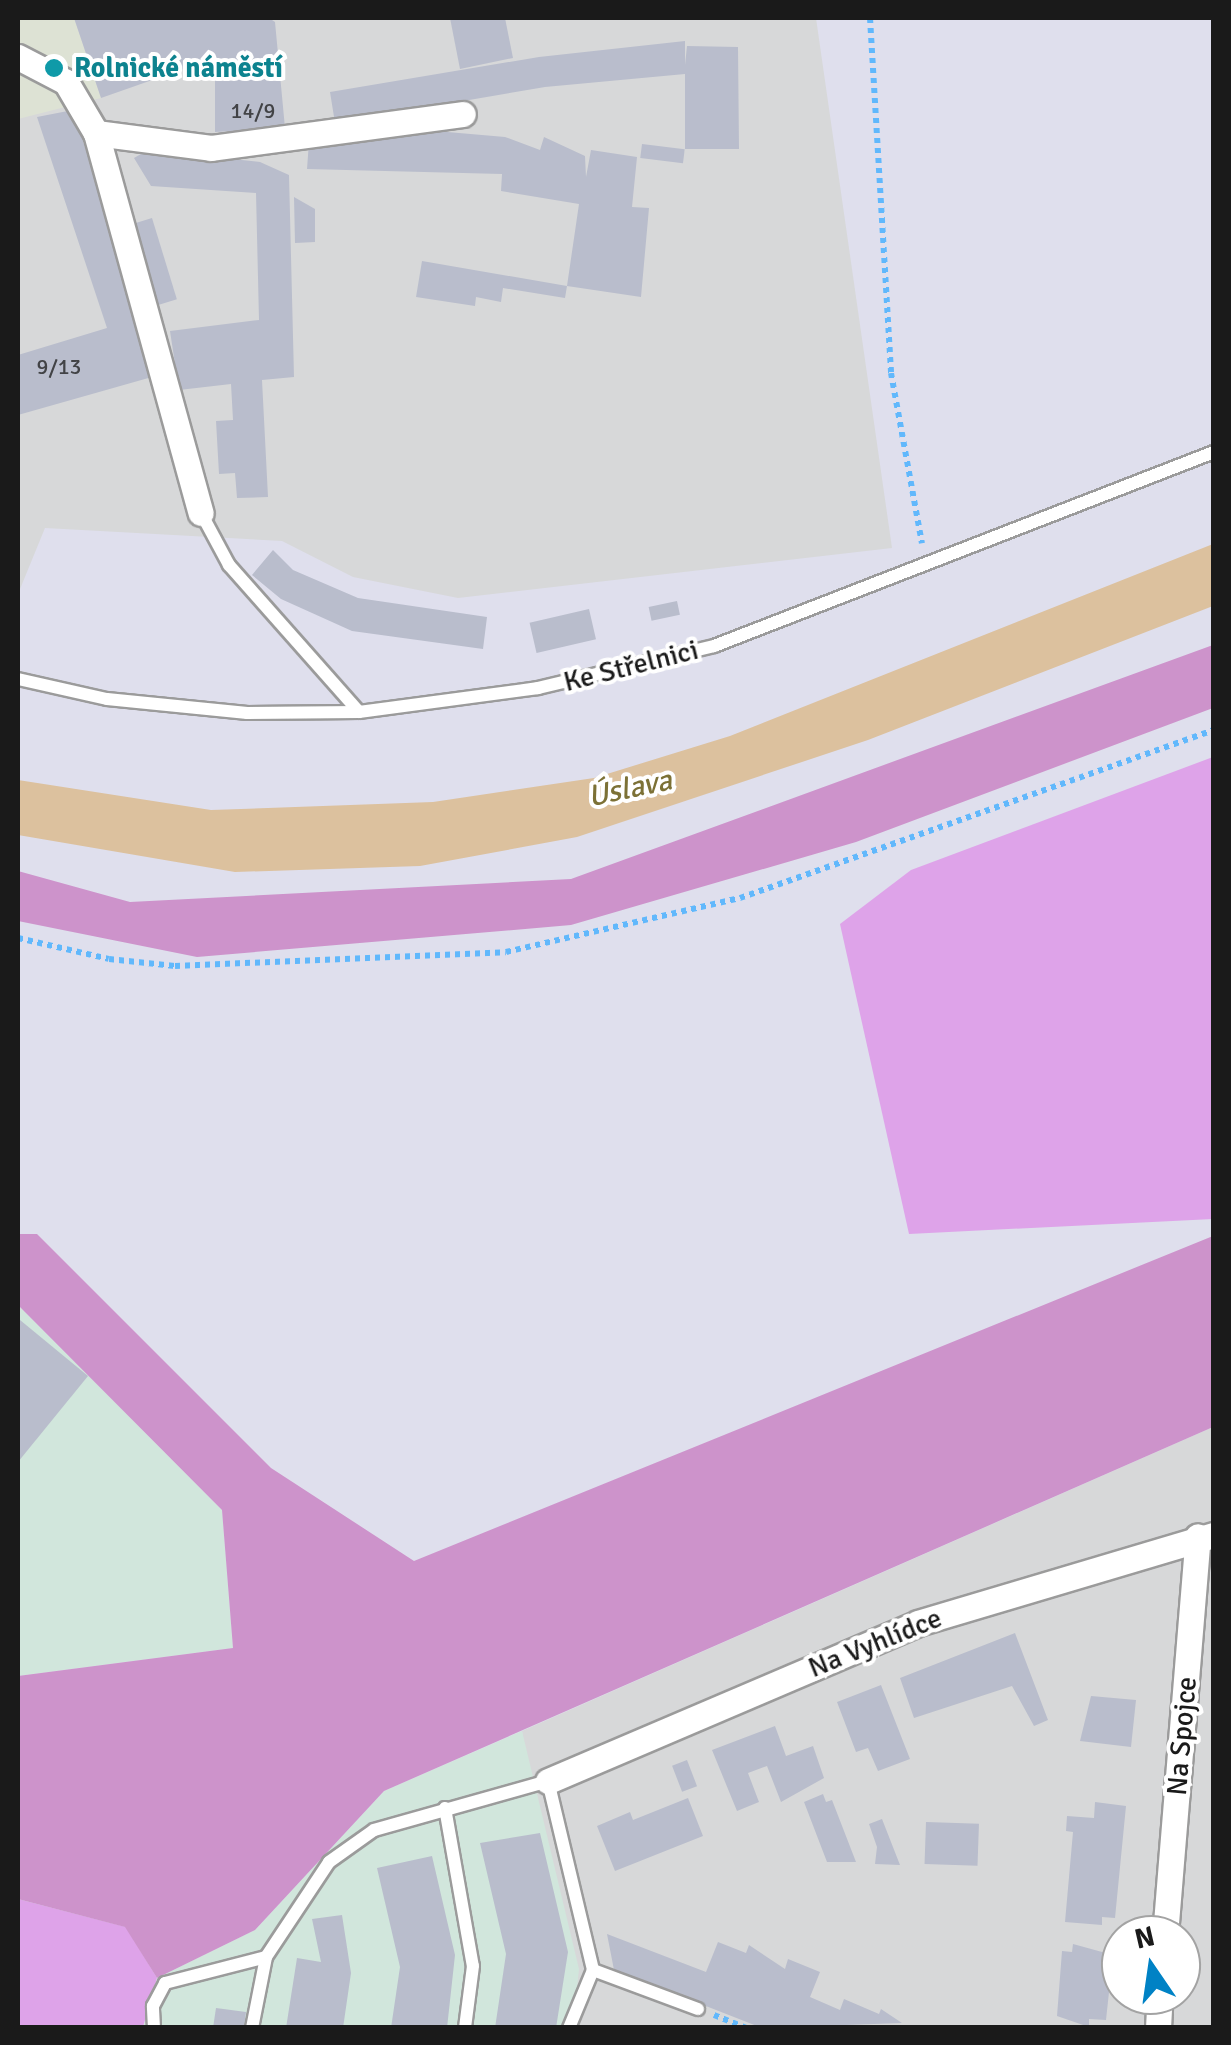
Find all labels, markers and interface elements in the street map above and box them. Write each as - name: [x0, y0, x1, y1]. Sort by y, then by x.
- place label: Rolnické náměstí: [74, 51, 283, 85]
- marker: Rolnické náměstí: [43, 57, 65, 79]
- house number: 14/9: [231, 98, 275, 124]
- house number: 9/13: [37, 354, 81, 380]
- street label: Ke Střelnici: [560, 633, 702, 699]
- water label: Úslava: [585, 763, 675, 815]
- street label: Na Vyhlídce: [803, 1601, 947, 1685]
- street label: Na Spojce: [1160, 1675, 1204, 1797]
- north arrow: [1101, 1915, 1201, 2015]
- text: N: [1131, 1919, 1158, 1956]

